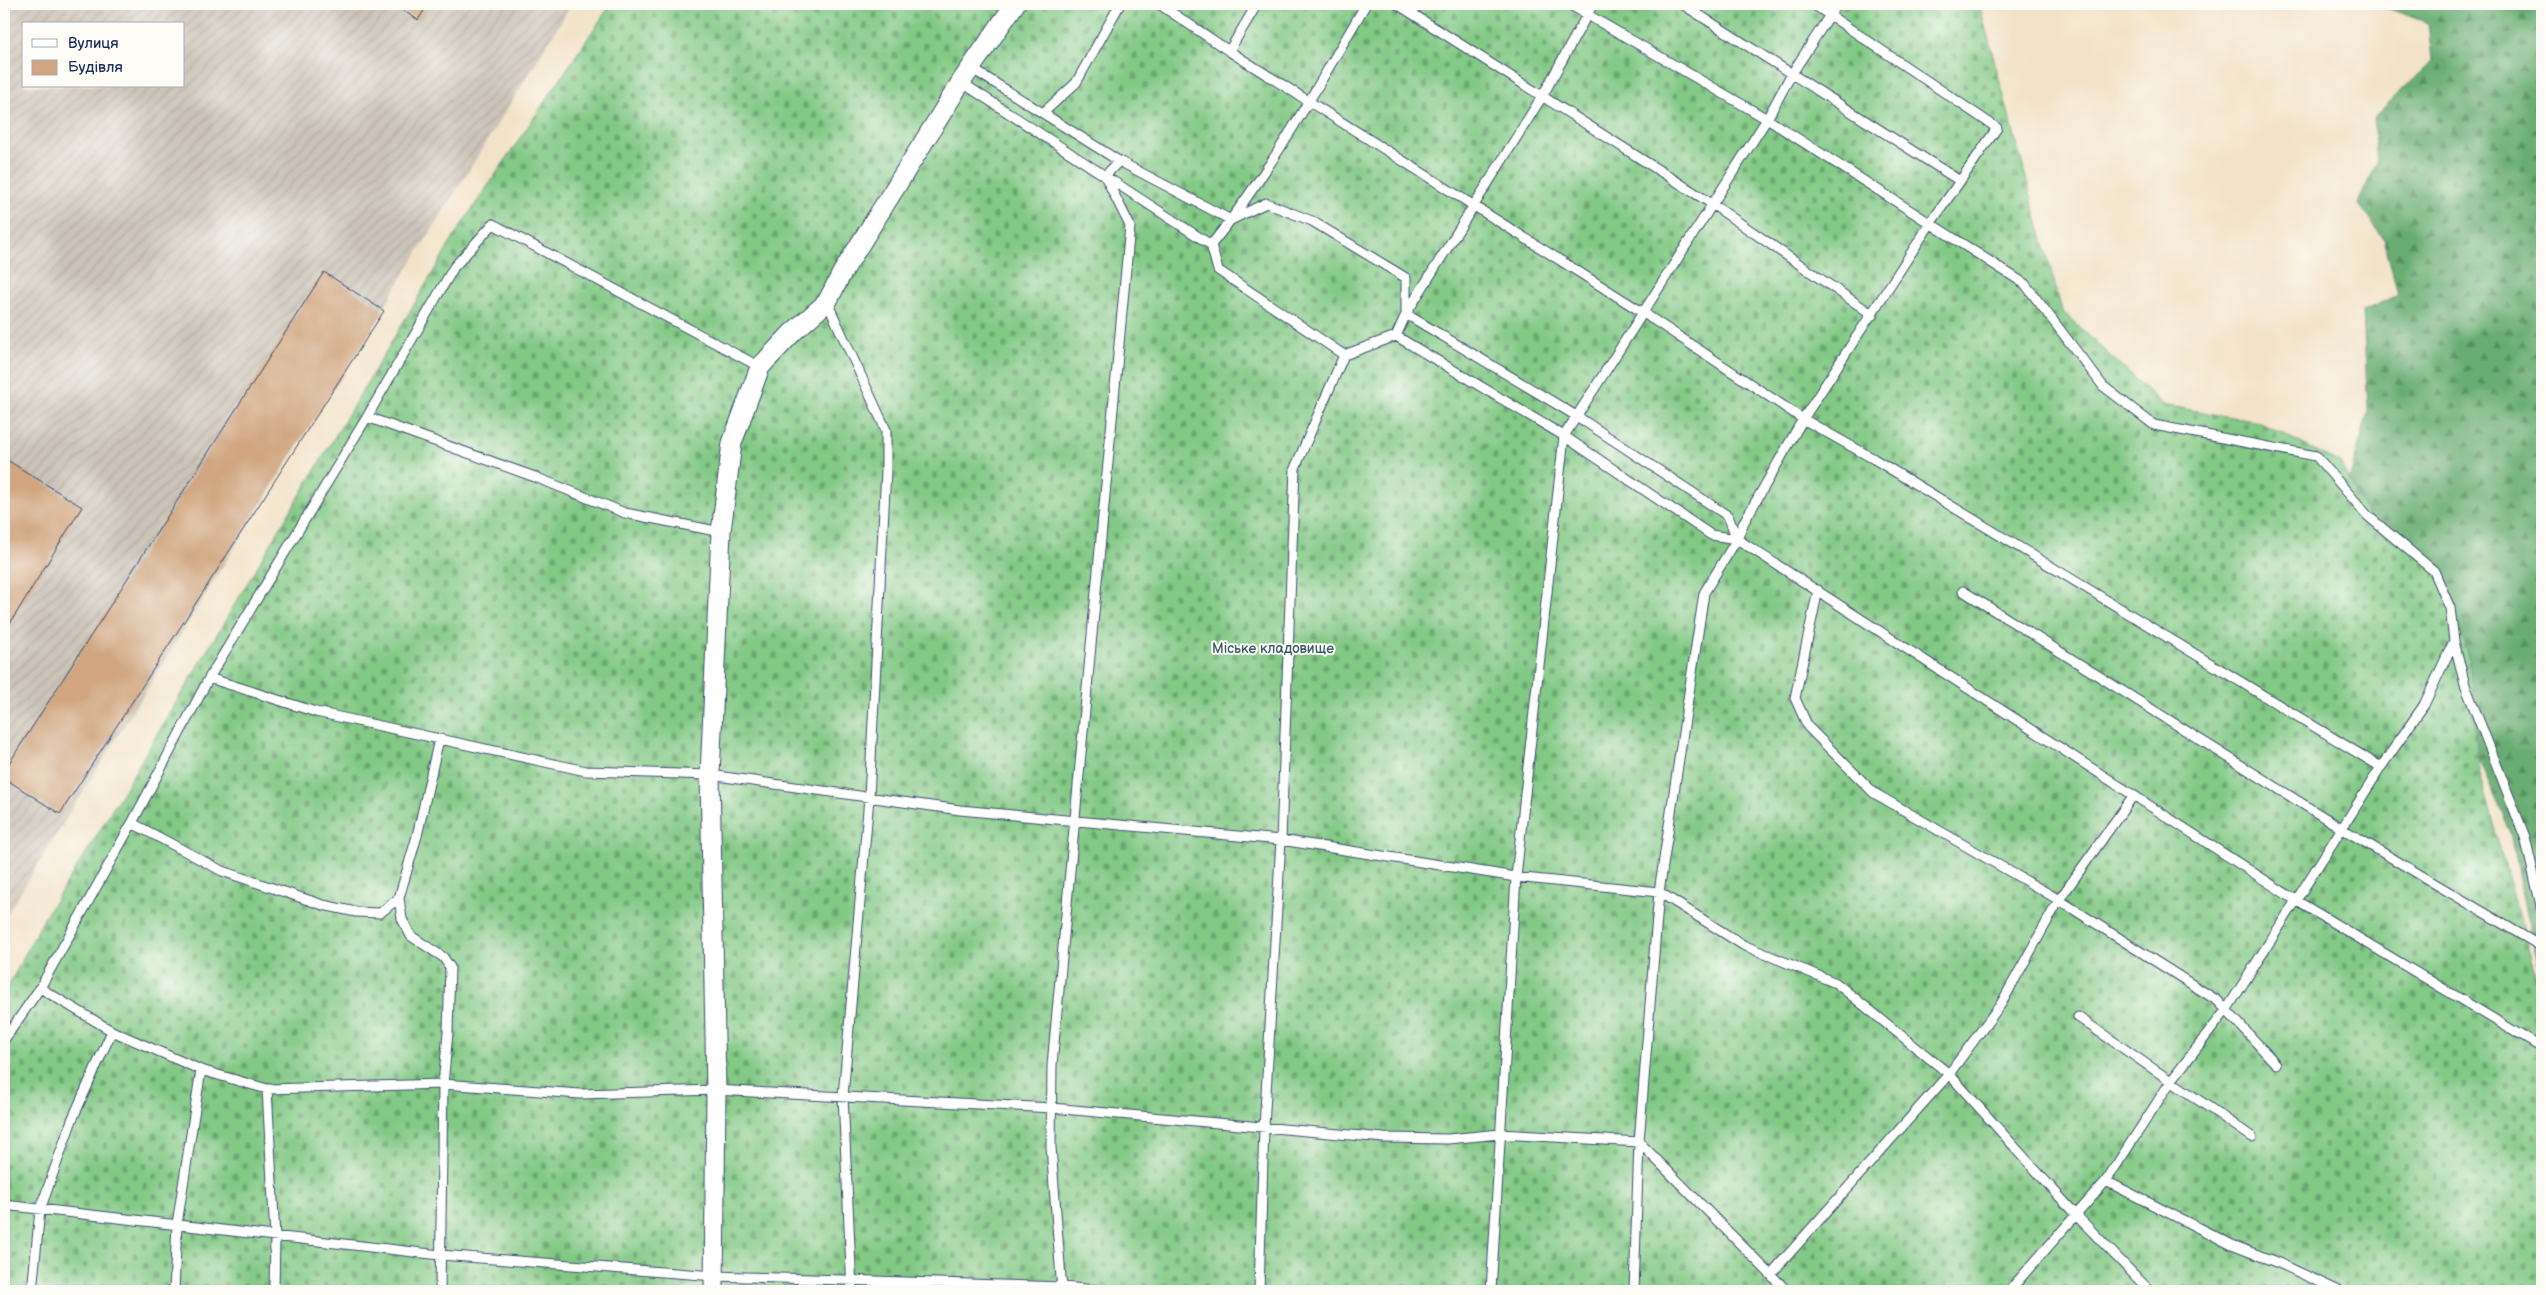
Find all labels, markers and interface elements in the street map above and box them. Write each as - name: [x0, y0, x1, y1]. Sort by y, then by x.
- legend: [22, 22, 185, 88]
- text: Вулиця: [68, 34, 119, 53]
- text: Будівля: [68, 58, 123, 77]
- park label: Міське кладовище: [1212, 640, 1334, 657]

